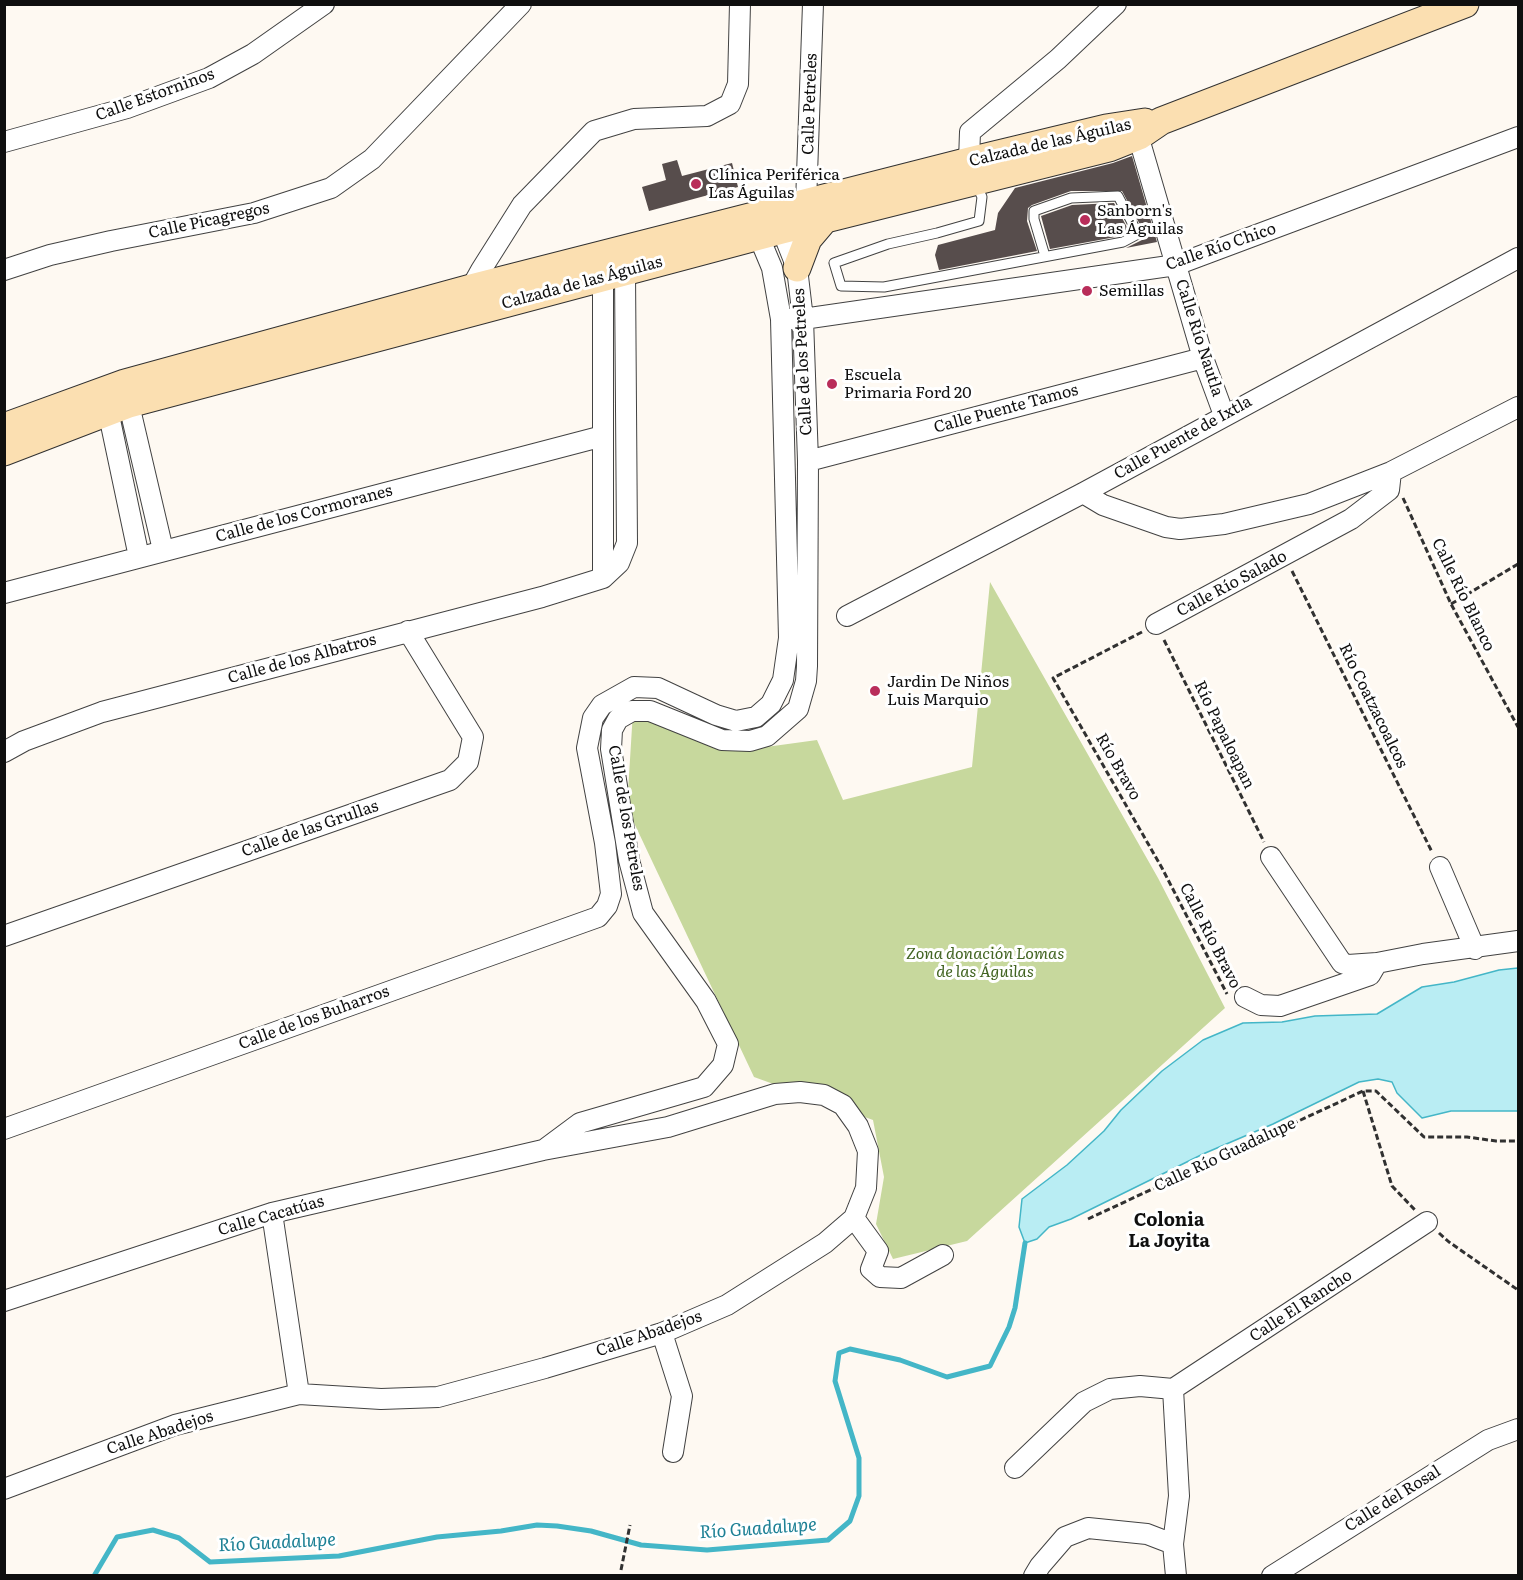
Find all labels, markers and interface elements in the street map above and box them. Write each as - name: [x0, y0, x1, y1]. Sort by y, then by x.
- street label: Calle Petreles: [799, 53, 821, 155]
- street label: Calle Estorninos: [93, 65, 217, 125]
- street label: Calzada de las Águilas: [967, 115, 1133, 171]
- place label: Clínica Periférica Las Águilas: [708, 165, 840, 203]
- marker: Clínica Periférica Las Águilas: [689, 177, 703, 191]
- street label: Calle Picagregos: [147, 199, 271, 243]
- place label: Sanborn's Las Águilas: [1097, 201, 1183, 239]
- marker: Sanborn's Las Águilas: [1078, 213, 1092, 227]
- street label: Calle Río Chico: [1163, 219, 1279, 275]
- street label: Calzada de las Águilas: [500, 252, 664, 314]
- street label: Calle Río Nautla: [1171, 277, 1227, 399]
- place label: Semillas: [1099, 281, 1164, 301]
- marker: Semillas: [1080, 284, 1094, 298]
- street label: Calle de los Petreles: [790, 288, 816, 436]
- place label: Escuela Primaria Ford 20: [844, 365, 971, 403]
- marker: Escuela Primaria Ford 20: [825, 377, 839, 391]
- street label: Calle Puente Tamos: [932, 380, 1080, 438]
- street label: Calle Puente de Ixtla: [1111, 392, 1255, 484]
- street label: Calle de los Cormoranes: [214, 481, 394, 547]
- street label: Calle Río Blanco: [1427, 535, 1499, 655]
- street label: Calle Río Salado: [1174, 547, 1290, 621]
- street label: Calle de los Albatros: [226, 630, 378, 688]
- street label: Río Coatzacoalcos: [1334, 641, 1412, 771]
- place label: Jardin De Niños Luis Marquio: [887, 672, 1009, 710]
- street label: Río Papaloapan: [1189, 678, 1259, 792]
- marker: Jardin De Niños Luis Marquio: [868, 684, 882, 698]
- street label: Río Bravo: [1091, 730, 1145, 804]
- street label: Calle de los Petreles: [604, 744, 648, 892]
- street label: Calle de las Grullas: [239, 797, 381, 861]
- street label: Calle Río Bravo: [1175, 880, 1245, 992]
- park label: Zona donación Lomas de las Águilas: [906, 944, 1064, 982]
- street label: Calle de los Buharros: [236, 982, 392, 1054]
- street label: Calle Río Guadalupe: [1151, 1114, 1299, 1196]
- street label: Calle Cacatúas: [216, 1192, 326, 1240]
- district label: Colonia La Joyita: [1128, 1210, 1210, 1252]
- street label: Calle El Rancho: [1246, 1266, 1356, 1346]
- street label: Calle Abadejos: [594, 1307, 704, 1361]
- street label: Calle Abadejos: [104, 1407, 216, 1459]
- street label: Calle del Rosal: [1342, 1462, 1444, 1536]
- water label: Río Guadalupe: [699, 1514, 817, 1544]
- water label: Río Guadalupe: [218, 1529, 336, 1557]

